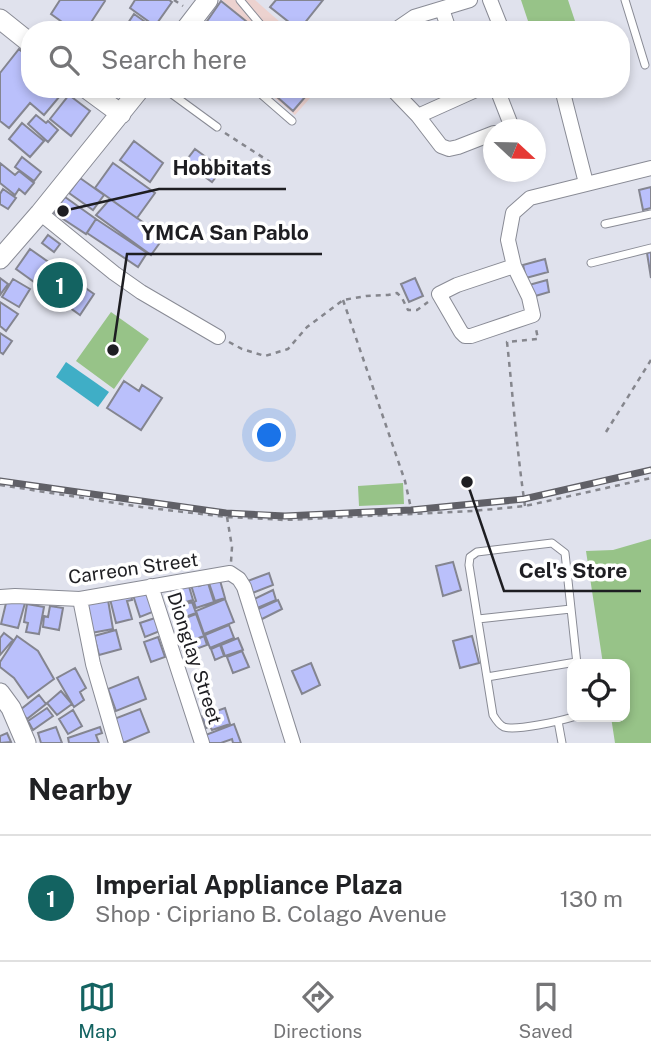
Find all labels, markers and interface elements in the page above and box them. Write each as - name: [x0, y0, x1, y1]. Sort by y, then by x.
- search box: [21, 21, 630, 98]
- icon: search: [45, 41, 83, 79]
- text: Search here: [101, 44, 247, 75]
- north arrow: [483, 119, 546, 182]
- callout: Hobbitats: [159, 147, 286, 189]
- text: Hobbitats: [172, 155, 272, 180]
- callout: YMCA San Pablo: [127, 212, 322, 254]
- text: YMCA San Pablo: [141, 220, 309, 245]
- pin: 1: [37, 259, 83, 311]
- your location: [252, 418, 286, 452]
- street label: Carreon Street: [67, 548, 199, 588]
- callout: Cel's Store: [504, 549, 641, 591]
- text: Cel's Store: [519, 558, 627, 583]
- street label: Dionglay Street: [163, 589, 227, 727]
- map controls: [567, 659, 630, 722]
- button: locate: [567, 659, 630, 722]
- text: Nearby: [28, 771, 132, 807]
- text: Imperial Appliance Plaza: [95, 869, 403, 900]
- text: 1: [46, 885, 56, 912]
- text: 130 m: [560, 885, 623, 912]
- text: Shop · Cipriano B. Colago Avenue: [95, 900, 447, 927]
- tab: Map: [78, 978, 117, 1042]
- tab: Directions: [273, 978, 362, 1042]
- tab: Saved: [519, 978, 573, 1042]

